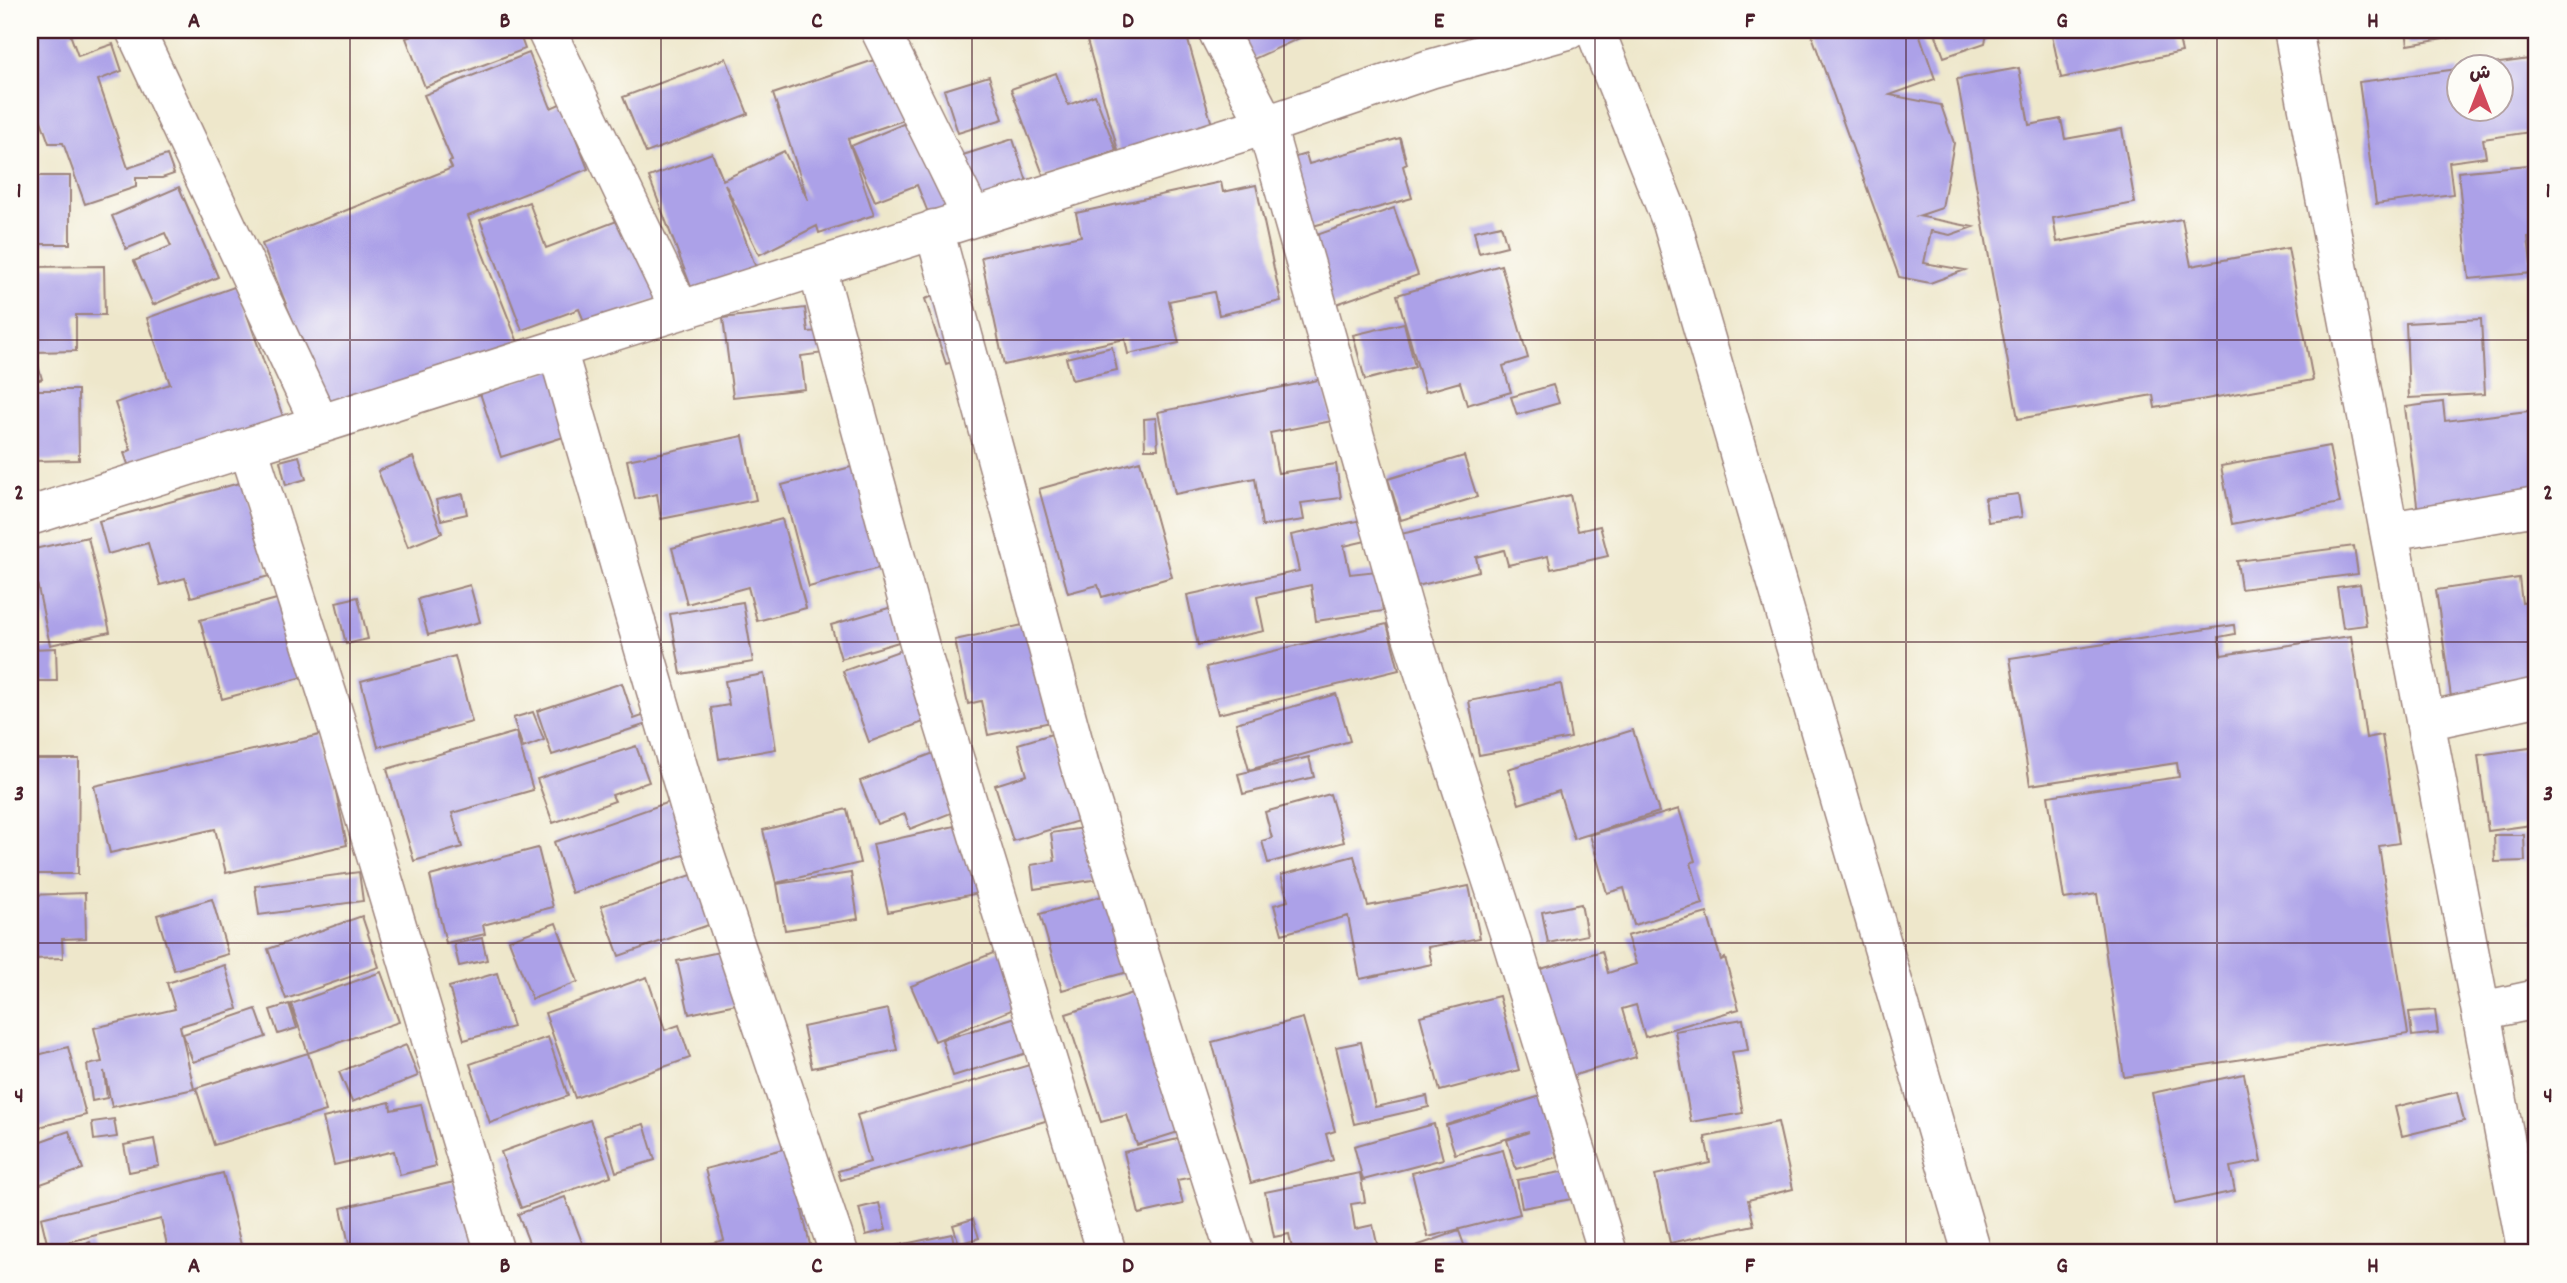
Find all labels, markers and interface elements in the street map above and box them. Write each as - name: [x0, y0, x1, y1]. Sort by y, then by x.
- text: A: [188, 6, 200, 39]
- text: B: [500, 6, 511, 39]
- text: C: [811, 6, 823, 39]
- text: D: [1122, 6, 1134, 39]
- text: E: [1434, 6, 1445, 39]
- text: F: [1745, 6, 1756, 39]
- text: G: [2056, 6, 2068, 39]
- text: H: [2367, 6, 2379, 39]
- north arrow: [2444, 52, 2514, 122]
- text: ش: [2470, 61, 2491, 88]
- text: 1: [16, 176, 22, 209]
- text: 1: [2545, 176, 2551, 209]
- text: 2: [14, 478, 24, 511]
- text: 2: [2543, 478, 2553, 511]
- text: 3: [14, 779, 24, 812]
- text: 3: [2543, 779, 2553, 812]
- text: 4: [14, 1081, 24, 1114]
- text: 4: [2543, 1081, 2553, 1114]
- text: A: [188, 1251, 200, 1283]
- text: B: [500, 1251, 511, 1283]
- text: C: [811, 1251, 823, 1283]
- text: D: [1122, 1251, 1134, 1283]
- text: E: [1434, 1251, 1445, 1283]
- text: F: [1745, 1251, 1756, 1283]
- text: G: [2056, 1251, 2068, 1283]
- text: H: [2367, 1251, 2379, 1283]

